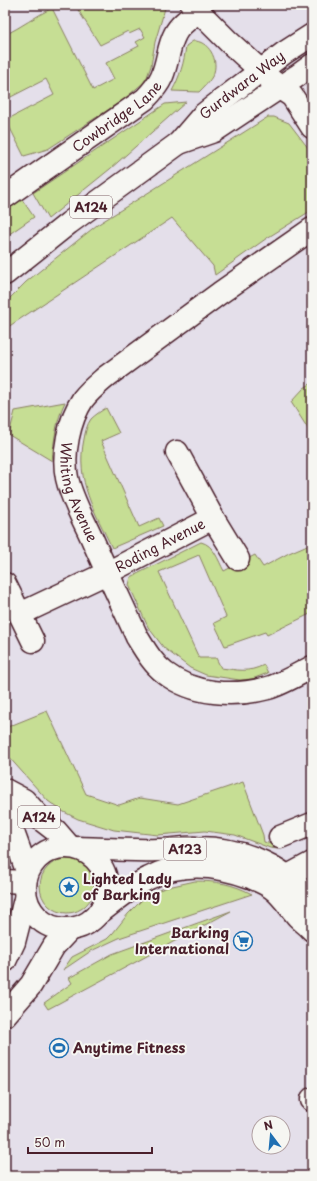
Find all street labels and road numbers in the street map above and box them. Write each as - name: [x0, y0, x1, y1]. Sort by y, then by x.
- street label: Gurdwara Way: [195, 45, 289, 124]
- street label: Cowbridge Lane: [68, 76, 167, 157]
- road number: A124: [70, 196, 112, 218]
- street label: Whiting Avenue: [55, 441, 103, 546]
- street label: Roding Avenue: [111, 513, 209, 577]
- road number: A124: [18, 806, 60, 828]
- road number: A123: [164, 838, 206, 860]

